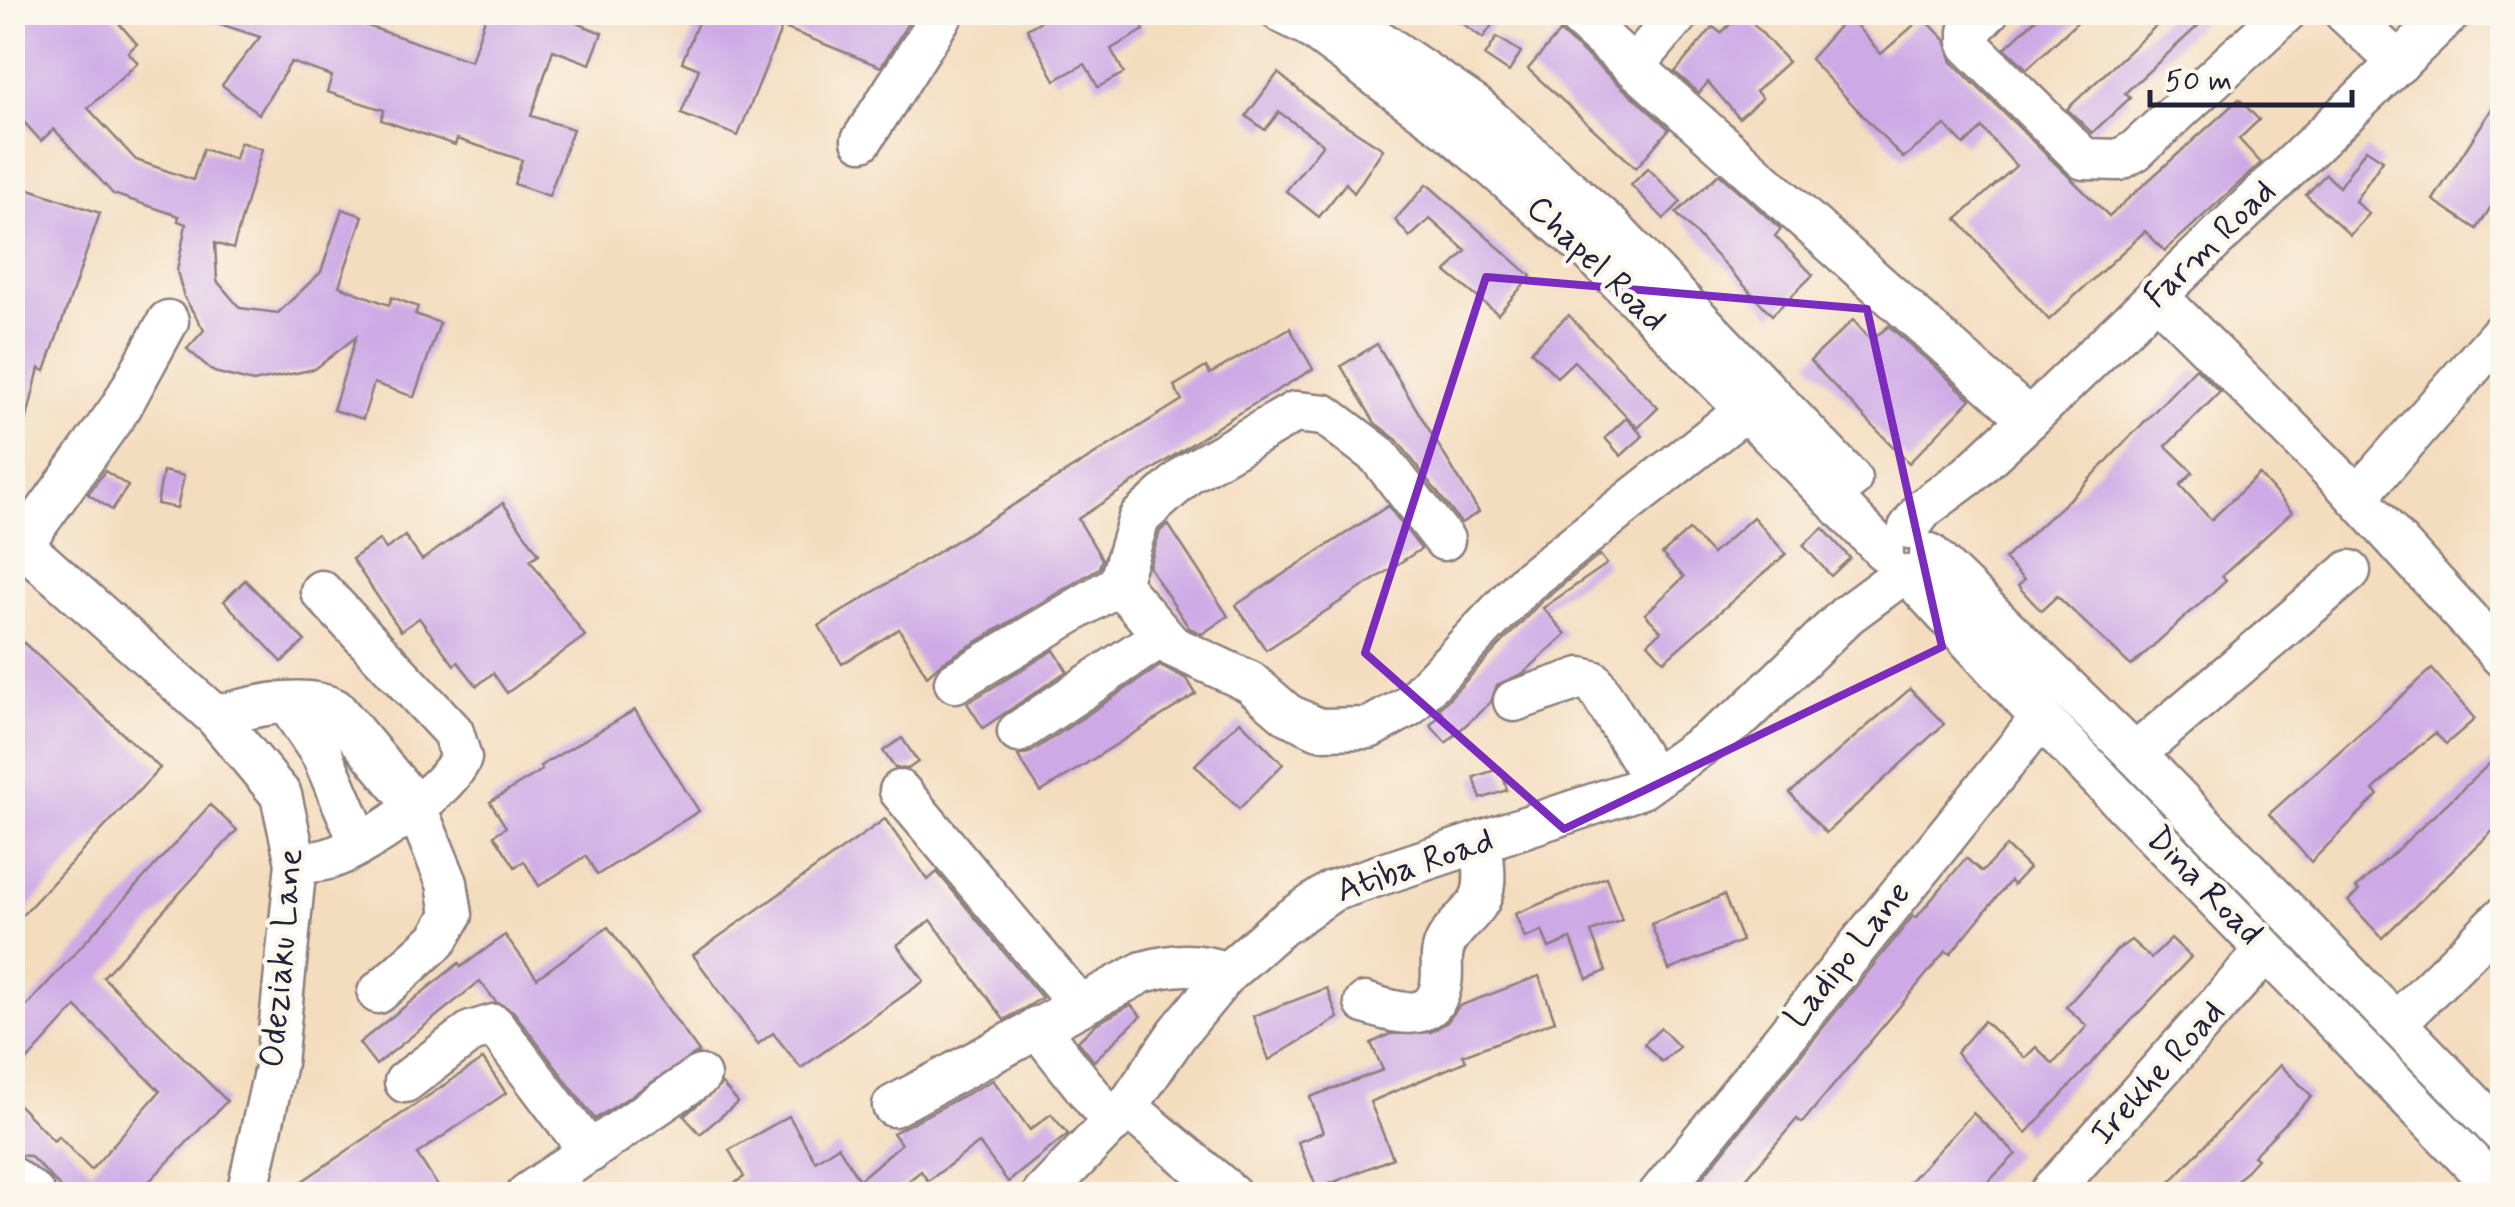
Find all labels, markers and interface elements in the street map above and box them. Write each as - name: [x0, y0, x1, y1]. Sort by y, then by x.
- scale bar: [2150, 45, 2352, 107]
- text: 50 m: [2165, 62, 2232, 101]
- street label: Farm Road: [2134, 169, 2286, 319]
- street label: Chapel Road: [1516, 186, 1676, 342]
- street label: Dina Road: [2136, 816, 2272, 956]
- street label: Atiba Road: [1330, 818, 1500, 914]
- street label: Odeziaku Lane: [249, 846, 315, 1070]
- street label: Ladipo Lane: [1774, 872, 1922, 1038]
- street label: Irekhe Road: [2080, 991, 2236, 1155]

